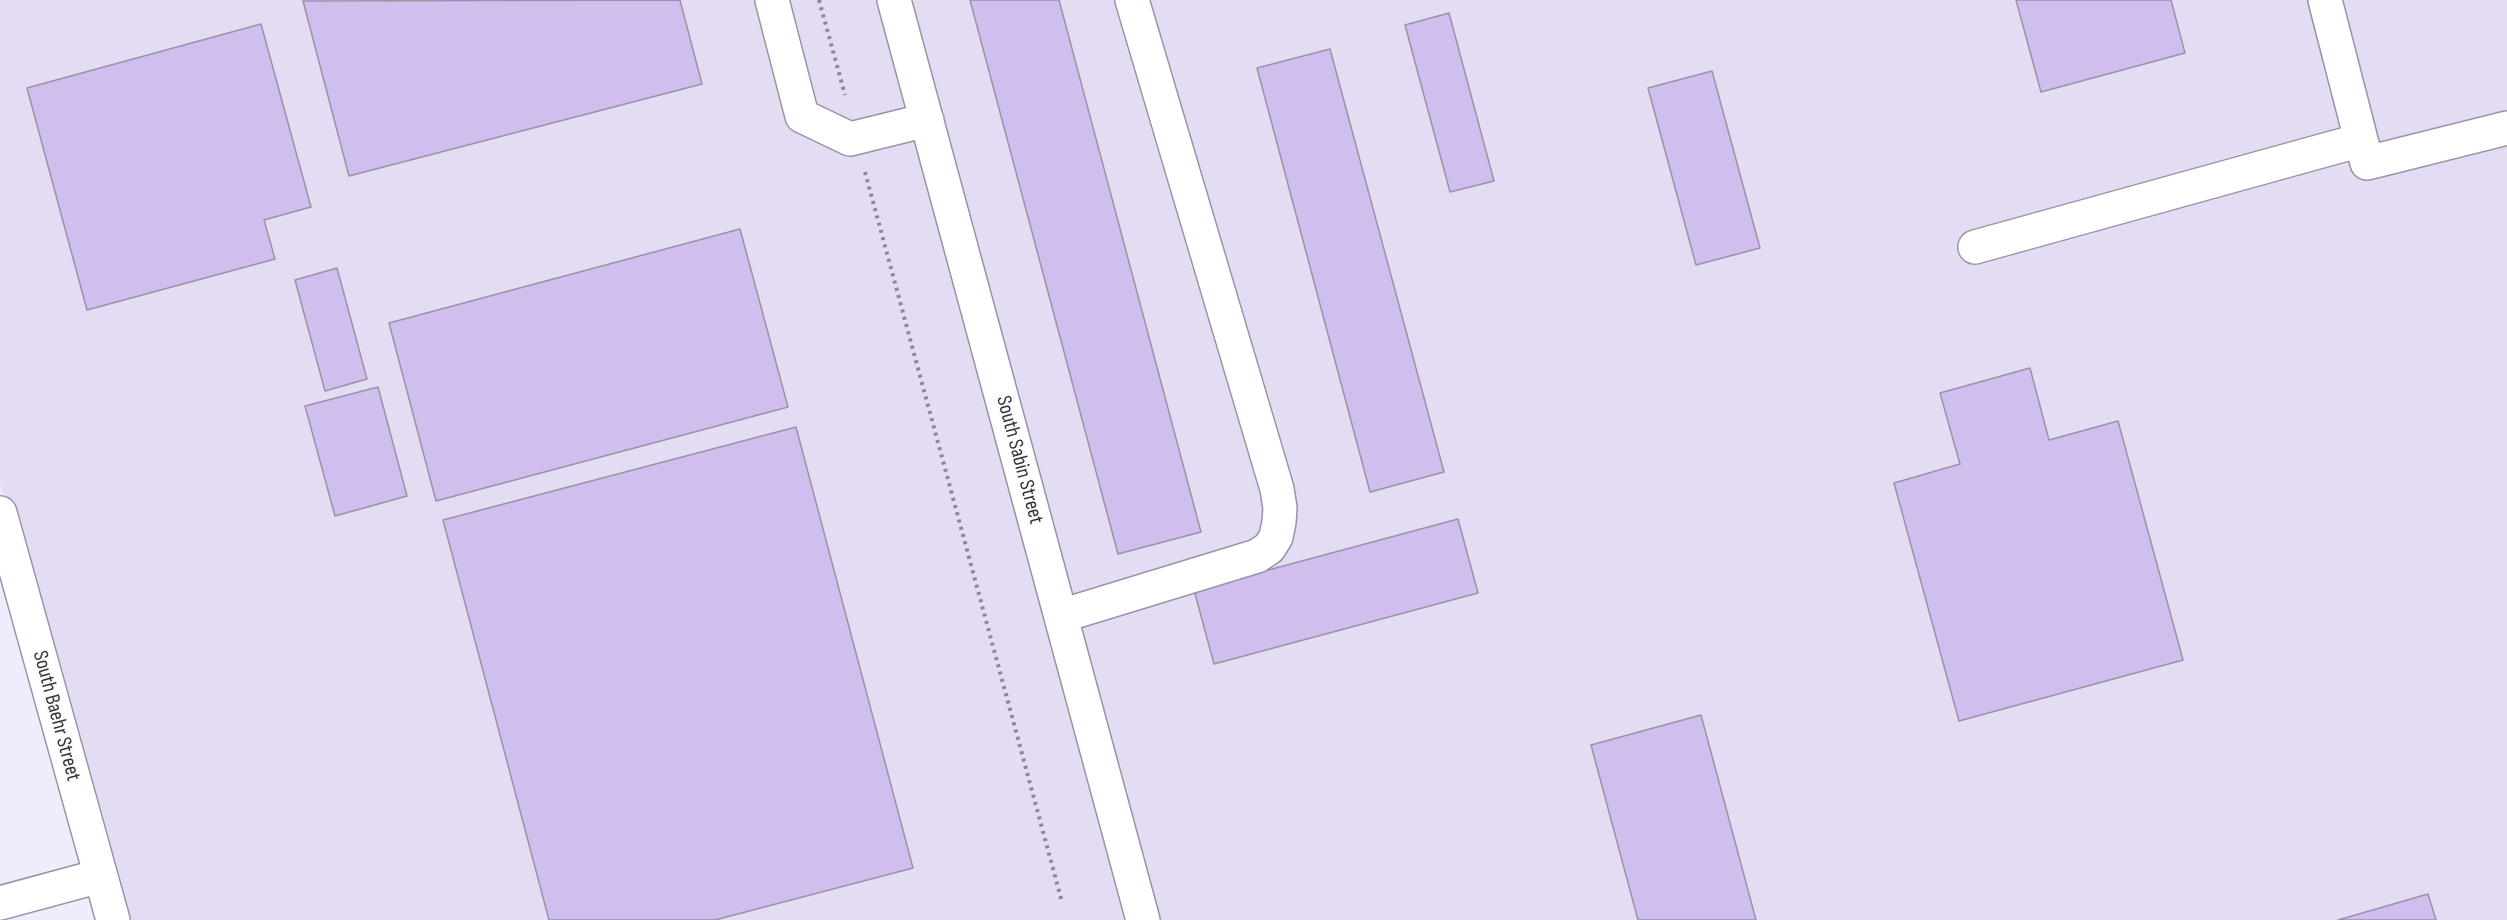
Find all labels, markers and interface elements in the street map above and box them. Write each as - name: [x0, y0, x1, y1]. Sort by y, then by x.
- street label: South Sabin Street: [990, 393, 1048, 527]
- street label: South Baehr Street: [27, 648, 85, 784]

